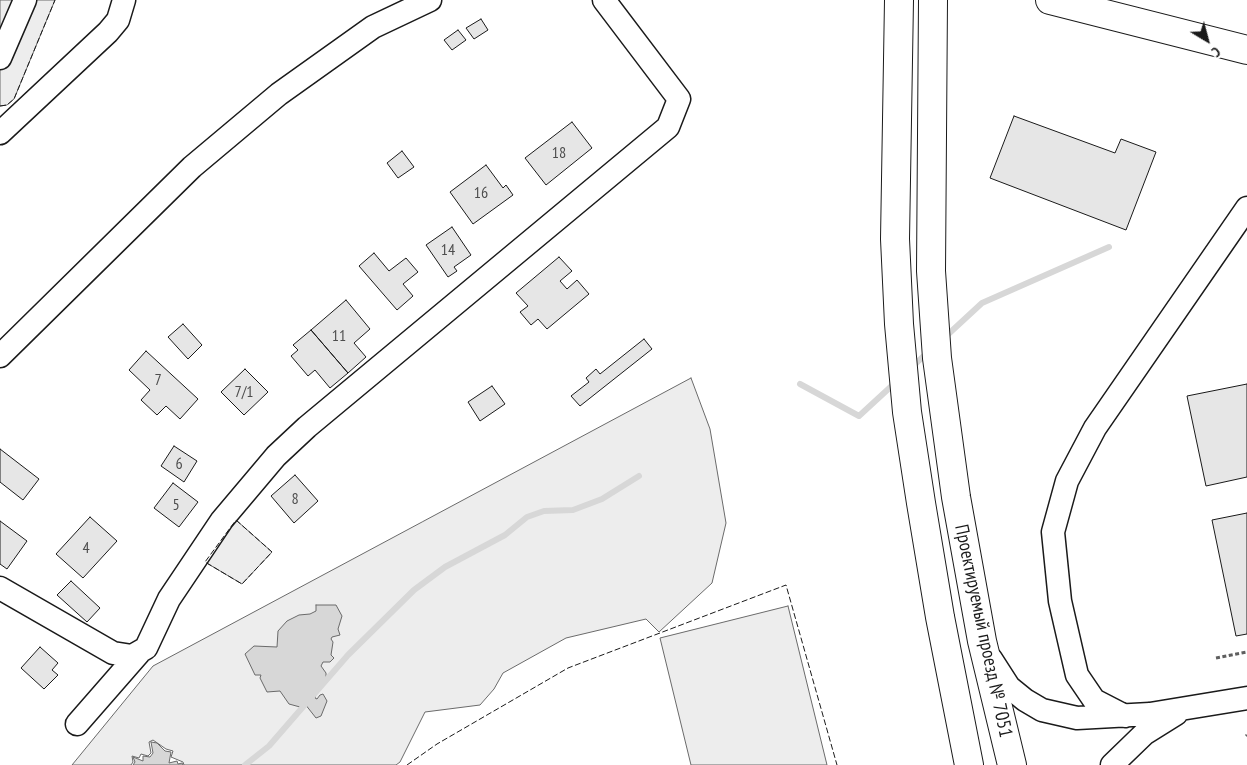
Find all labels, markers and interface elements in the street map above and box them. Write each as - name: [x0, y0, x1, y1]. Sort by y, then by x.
- north arrow: [1182, 15, 1232, 65]
- text: С: [1208, 43, 1224, 61]
- house number: 18: [552, 143, 566, 163]
- house number: 16: [474, 183, 488, 203]
- house number: 14: [441, 240, 455, 260]
- house number: 11: [332, 326, 346, 346]
- house number: 7: [154, 370, 162, 390]
- house number: 7/1: [234, 382, 254, 402]
- house number: 6: [175, 454, 183, 474]
- house number: 8: [291, 489, 299, 509]
- house number: 5: [172, 495, 180, 515]
- street label: Проектируемый проезд № 7051: [949, 523, 1017, 739]
- house number: 4: [82, 538, 90, 558]

